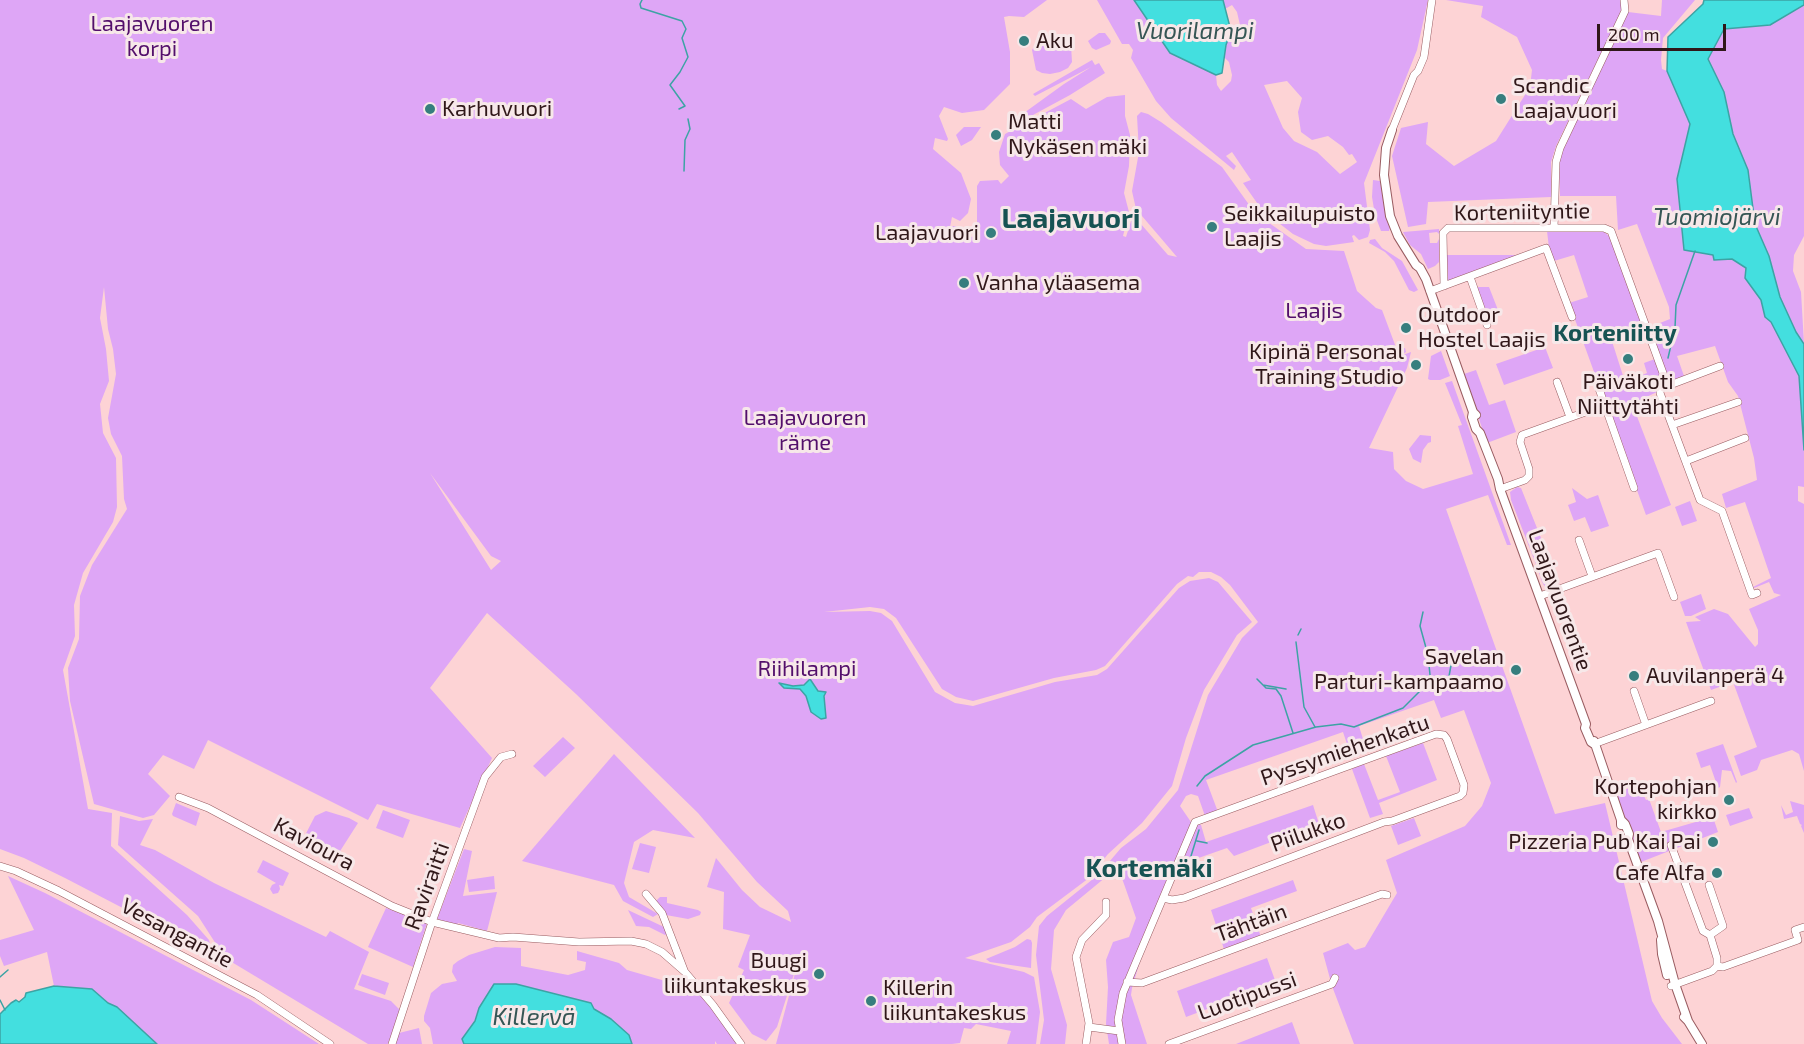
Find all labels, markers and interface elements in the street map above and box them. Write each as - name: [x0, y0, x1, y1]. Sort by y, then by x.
- park label: Laajavuoren korpi: [91, 11, 213, 62]
- scale bar: [1600, 12, 1729, 50]
- water label: Vuorilampi: [1136, 17, 1254, 45]
- text: 200 m: [1608, 23, 1660, 45]
- place label: Aku: [1036, 28, 1073, 54]
- marker: Aku: [1017, 34, 1031, 48]
- place label: Scandic Laajavuori: [1513, 73, 1617, 124]
- marker: Scandic Laajavuori: [1494, 92, 1508, 106]
- place label: Karhuvuori: [442, 96, 552, 122]
- marker: Karhuvuori: [423, 102, 437, 116]
- place label: Matti Nykäsen mäki: [1008, 109, 1147, 160]
- marker: Matti Nykäsen mäki: [989, 128, 1003, 142]
- street label: Korteniityntie: [1454, 198, 1590, 226]
- place label: Seikkailupuisto Laajis: [1224, 201, 1375, 252]
- district label: Laajavuori: [1001, 202, 1141, 236]
- water label: Tuomiojärvi: [1653, 203, 1781, 231]
- place label: Laajavuori: [875, 220, 979, 246]
- marker: Seikkailupuisto Laajis: [1205, 220, 1219, 234]
- marker: Laajavuori: [984, 226, 998, 240]
- place label: Vanha yläasema: [976, 270, 1140, 296]
- marker: Vanha yläasema: [957, 276, 971, 290]
- park label: Laajis: [1285, 298, 1343, 324]
- place label: Outdoor Hostel Laajis: [1418, 302, 1546, 354]
- district label: Korteniitty: [1553, 319, 1677, 347]
- marker: Outdoor Hostel Laajis: [1399, 321, 1413, 335]
- place label: Kipinä Personal Training Studio: [1249, 339, 1404, 390]
- marker: Päiväkoti Niittytähti: [1621, 352, 1635, 366]
- marker: Kipinä Personal Training Studio: [1409, 358, 1423, 372]
- place label: Päiväkoti Niittytähti: [1577, 369, 1679, 420]
- park label: Laajavuoren räme: [744, 405, 866, 457]
- street label: Laajavuorentie: [1522, 526, 1598, 674]
- place label: Savelan Parturi-kampaamo: [1314, 644, 1504, 696]
- park label: Riihilampi: [758, 656, 856, 682]
- marker: Savelan Parturi-kampaamo: [1509, 663, 1523, 677]
- place label: Auvilanperä 4: [1646, 663, 1785, 689]
- marker: Auvilanperä 4: [1627, 669, 1641, 683]
- street label: Pyssymiehenkatu: [1257, 709, 1433, 791]
- place label: Kortepohjan kirkko: [1594, 774, 1717, 825]
- marker: Kortepohjan kirkko: [1722, 793, 1736, 807]
- street label: Piilukko: [1267, 806, 1349, 858]
- street label: Kavioura: [269, 812, 359, 876]
- place label: Pizzeria Pub Kai Pai: [1508, 829, 1701, 855]
- marker: Pizzeria Pub Kai Pai: [1706, 835, 1720, 849]
- street label: Raviraitti: [399, 839, 455, 933]
- district label: Kortemäki: [1085, 852, 1213, 884]
- place label: Cafe Alfa: [1615, 860, 1705, 886]
- marker: Cafe Alfa: [1710, 866, 1724, 880]
- street label: Vesangantie: [116, 892, 238, 974]
- street label: Tähtäin: [1212, 898, 1290, 948]
- place label: Buugi liikuntakeskus: [664, 948, 807, 999]
- street label: Luotipussi: [1194, 966, 1300, 1026]
- marker: Buugi liikuntakeskus: [812, 967, 826, 981]
- place label: Killerin liikuntakeskus: [883, 975, 1026, 1026]
- marker: Killerin liikuntakeskus: [864, 994, 878, 1008]
- water label: Killervä: [492, 1003, 576, 1031]

